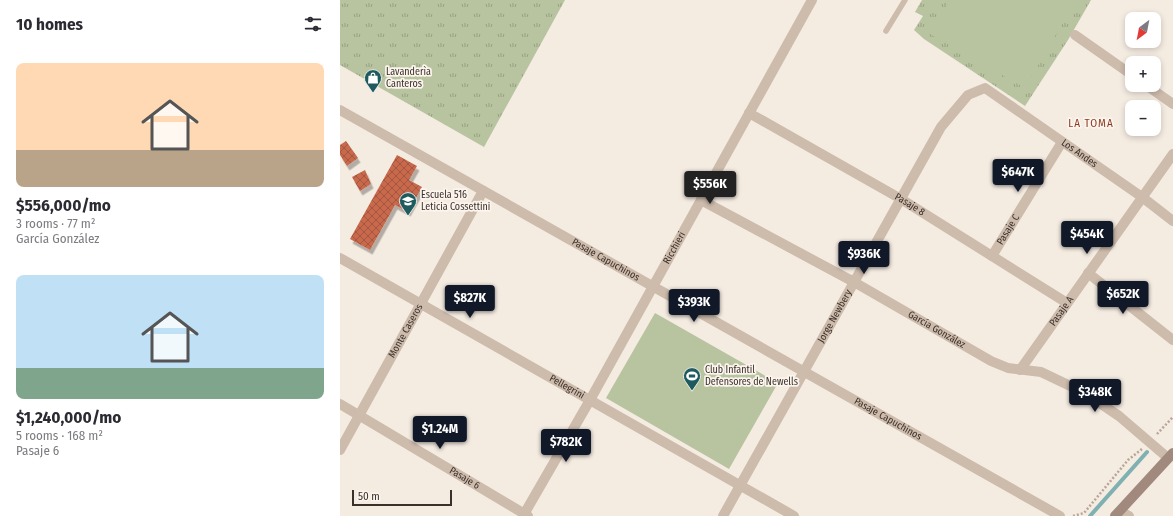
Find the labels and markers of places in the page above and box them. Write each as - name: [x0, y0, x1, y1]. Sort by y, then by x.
- place label: Lavanderìa Canteros: [386, 65, 431, 90]
- shop icon: Lavanderìa Canteros: [363, 68, 383, 93]
- pin: $647K: [990, 159, 1046, 193]
- pin: $556K: [682, 171, 738, 205]
- place label: Escuela 516 Leticia Cossettini: [421, 189, 490, 213]
- school or university icon: Escuela 516 Leticia Cossettini: [398, 191, 418, 216]
- pin: $454K: [1059, 221, 1115, 255]
- pin: $936K: [836, 241, 892, 275]
- pin: $652K: [1095, 281, 1151, 315]
- pin: $827K: [442, 285, 498, 319]
- pin: $393K: [666, 289, 722, 323]
- place label: Club Infantil Defensores de Newells: [705, 364, 798, 388]
- sports icon: Club Infantil Defensores de Newells: [682, 366, 702, 391]
- pin: $348K: [1067, 379, 1123, 413]
- pin: $1.24M: [407, 416, 473, 450]
- pin: $782K: [538, 429, 594, 463]

